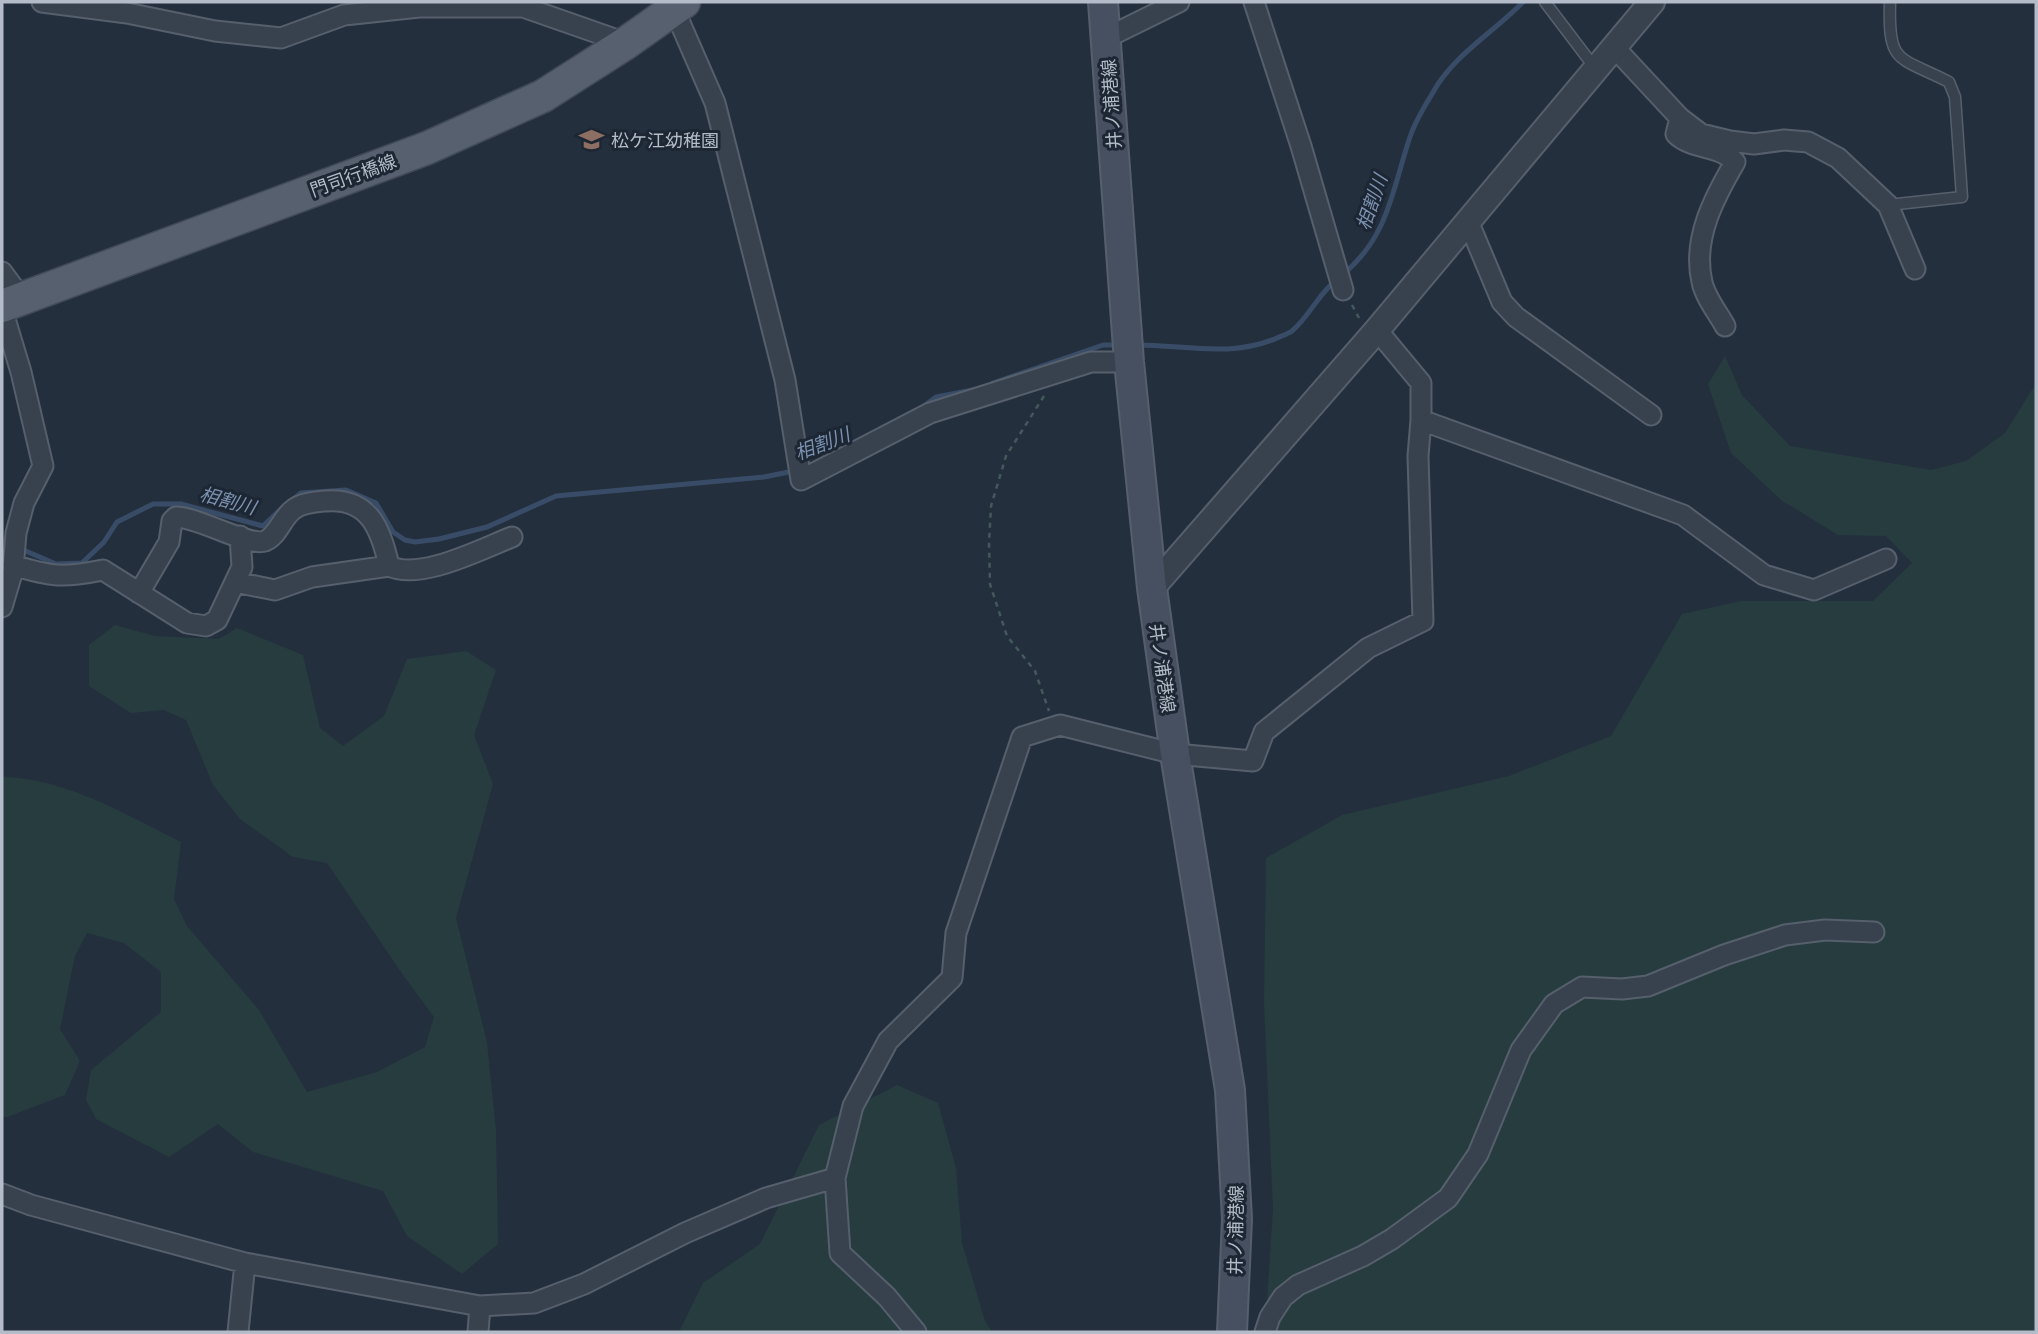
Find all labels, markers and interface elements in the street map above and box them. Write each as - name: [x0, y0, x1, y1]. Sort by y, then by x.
- street label: 井ノ浦港線: [1097, 58, 1125, 150]
- school or university icon: 松ケ江幼稚園: [577, 126, 605, 154]
- place label: 松ケ江幼稚園: [611, 129, 719, 151]
- street label: 門司行橋線: [307, 149, 399, 201]
- water label: 相割川: [1351, 169, 1392, 233]
- water label: 相割川: [791, 421, 855, 464]
- water label: 相割川: [197, 482, 260, 519]
- street label: 井ノ浦港線: [1146, 622, 1180, 714]
- street label: 井ノ浦港線: [1223, 1185, 1247, 1275]

